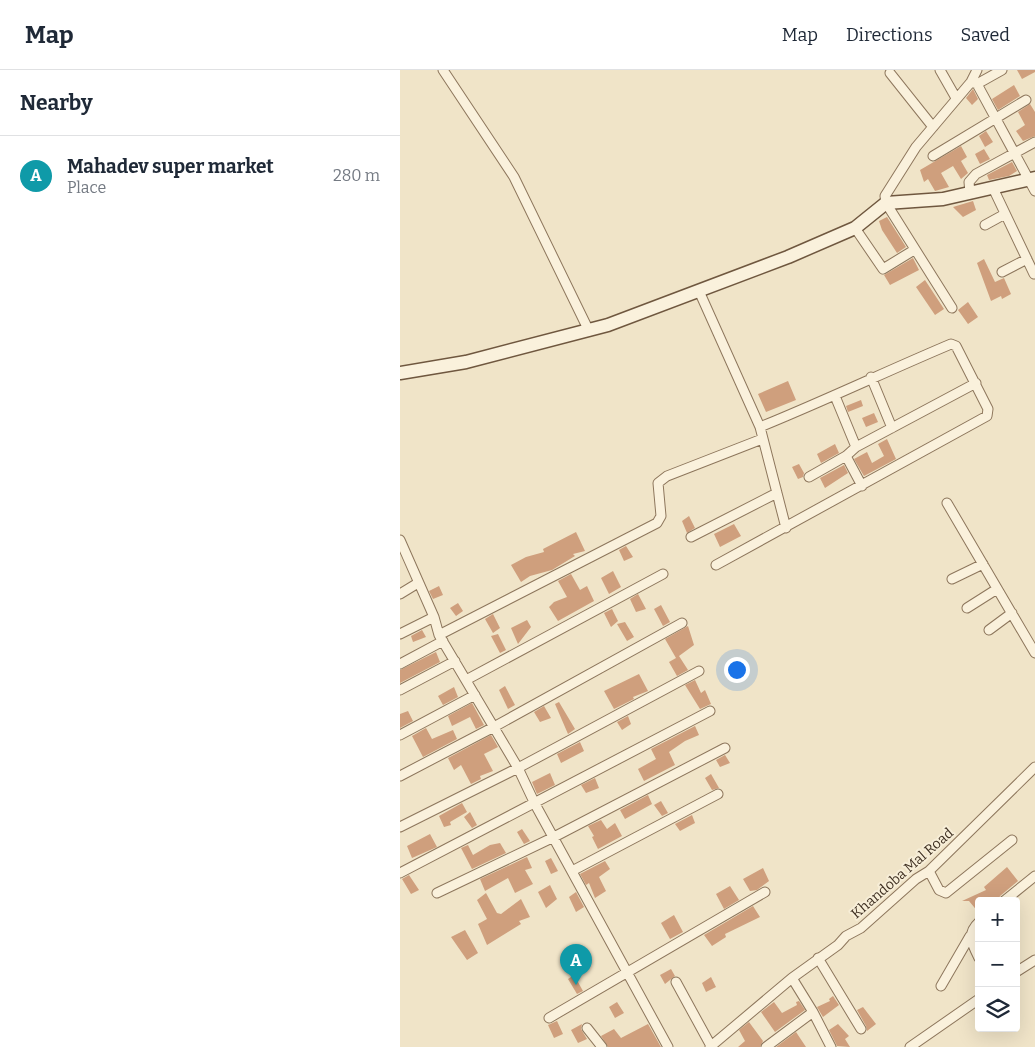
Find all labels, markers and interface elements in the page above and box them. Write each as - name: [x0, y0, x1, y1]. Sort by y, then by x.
- text: Map: [25, 21, 74, 49]
- text: Map: [782, 24, 818, 46]
- text: Directions: [846, 24, 933, 46]
- text: Saved: [961, 24, 1010, 46]
- text: Nearby: [20, 90, 93, 116]
- text: Mahadev super market: [67, 155, 274, 178]
- text: A: [30, 166, 42, 185]
- text: 280 m: [333, 166, 380, 185]
- text: Place: [67, 178, 106, 197]
- your location: [724, 657, 750, 683]
- street label: Khandoba Mal Road: [848, 824, 957, 922]
- map controls: [975, 897, 1020, 1032]
- button: +: [975, 897, 1020, 942]
- button: −: [975, 942, 1020, 987]
- pin: A: [560, 944, 592, 985]
- button: layers: [975, 987, 1020, 1032]

